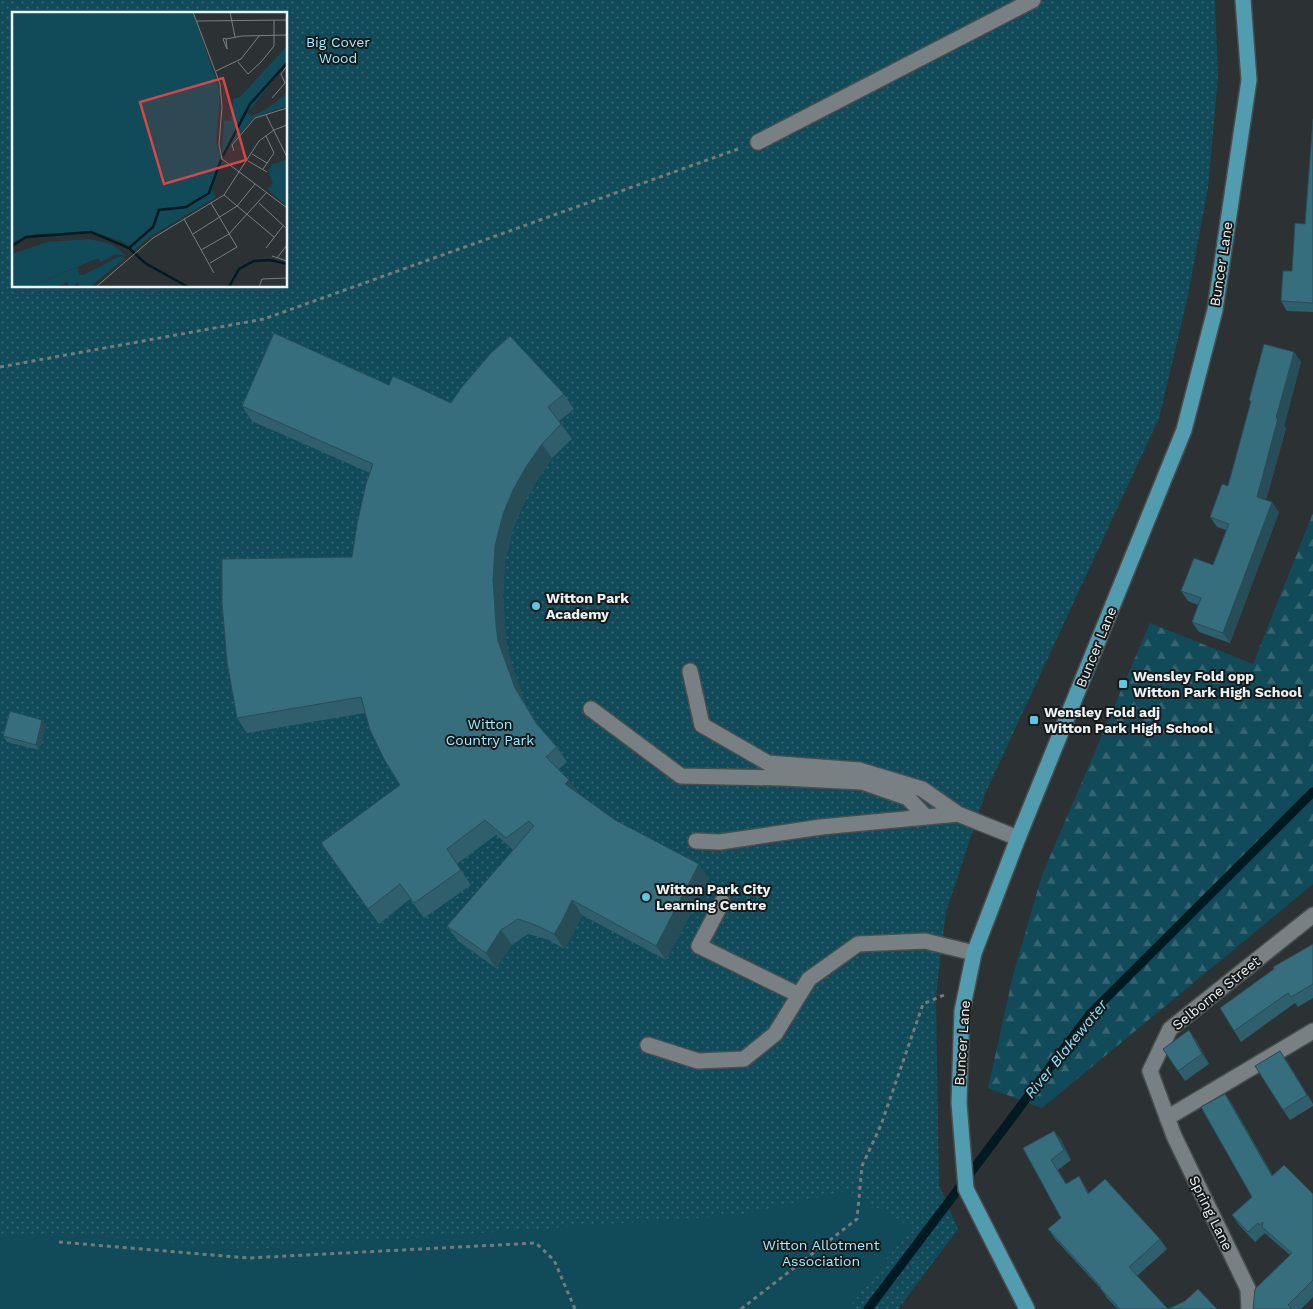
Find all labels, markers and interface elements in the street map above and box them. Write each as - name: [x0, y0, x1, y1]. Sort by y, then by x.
- inset map: [12, 12, 288, 288]
- park label: Big Cover Wood: [306, 34, 370, 66]
- street label: Buncer Lane: [1206, 220, 1236, 308]
- place label: Witton Park Academy: [546, 590, 629, 622]
- marker: Witton Park Academy: [530, 600, 542, 612]
- street label: Buncer Lane: [1073, 604, 1119, 690]
- place label: Wensley Fold opp Witton Park High School: [1133, 668, 1302, 700]
- marker: Wensley Fold opp Witton Park High School: [1117, 678, 1129, 690]
- place label: Wensley Fold adj Witton Park High School: [1044, 704, 1213, 736]
- marker: Wensley Fold adj Witton Park High School: [1028, 714, 1040, 726]
- park label: Witton Country Park: [446, 716, 534, 748]
- place label: Witton Park City Learning Centre: [656, 881, 771, 913]
- marker: Witton Park City Learning Centre: [640, 891, 652, 903]
- street label: Selborne Street: [1169, 953, 1263, 1033]
- water label: River Blakewater: [1021, 995, 1112, 1102]
- street label: Buncer Lane: [951, 1000, 973, 1086]
- street label: Spring Lane: [1186, 1173, 1236, 1253]
- park label: Witton Allotment Association: [762, 1237, 880, 1269]

